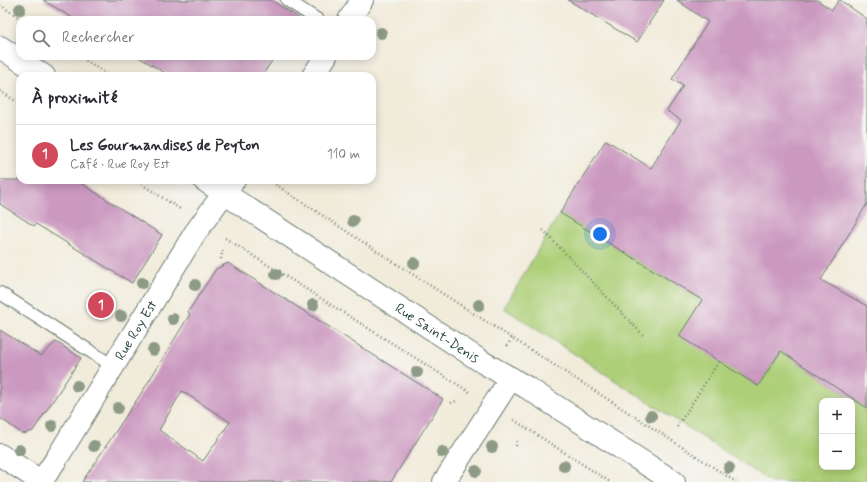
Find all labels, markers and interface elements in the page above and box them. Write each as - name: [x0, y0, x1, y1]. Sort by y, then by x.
- search box: [16, 16, 376, 60]
- icon: search: [30, 27, 52, 49]
- text: Rechercher: [62, 28, 135, 48]
- text: À proximité: [32, 87, 117, 109]
- text: Les Gourmandises de Peyton: [70, 136, 260, 156]
- text: 1: [42, 146, 48, 163]
- text: 110 m: [327, 146, 360, 163]
- text: Café · Rue Roy Est: [70, 156, 170, 173]
- your location: [590, 224, 610, 244]
- pin: 1: [88, 290, 114, 320]
- street label: Rue Roy Est: [111, 297, 162, 364]
- street label: Rue Saint-Denis: [391, 299, 483, 368]
- map controls: [819, 398, 855, 470]
- button: +: [819, 398, 855, 434]
- button: −: [819, 434, 855, 470]

